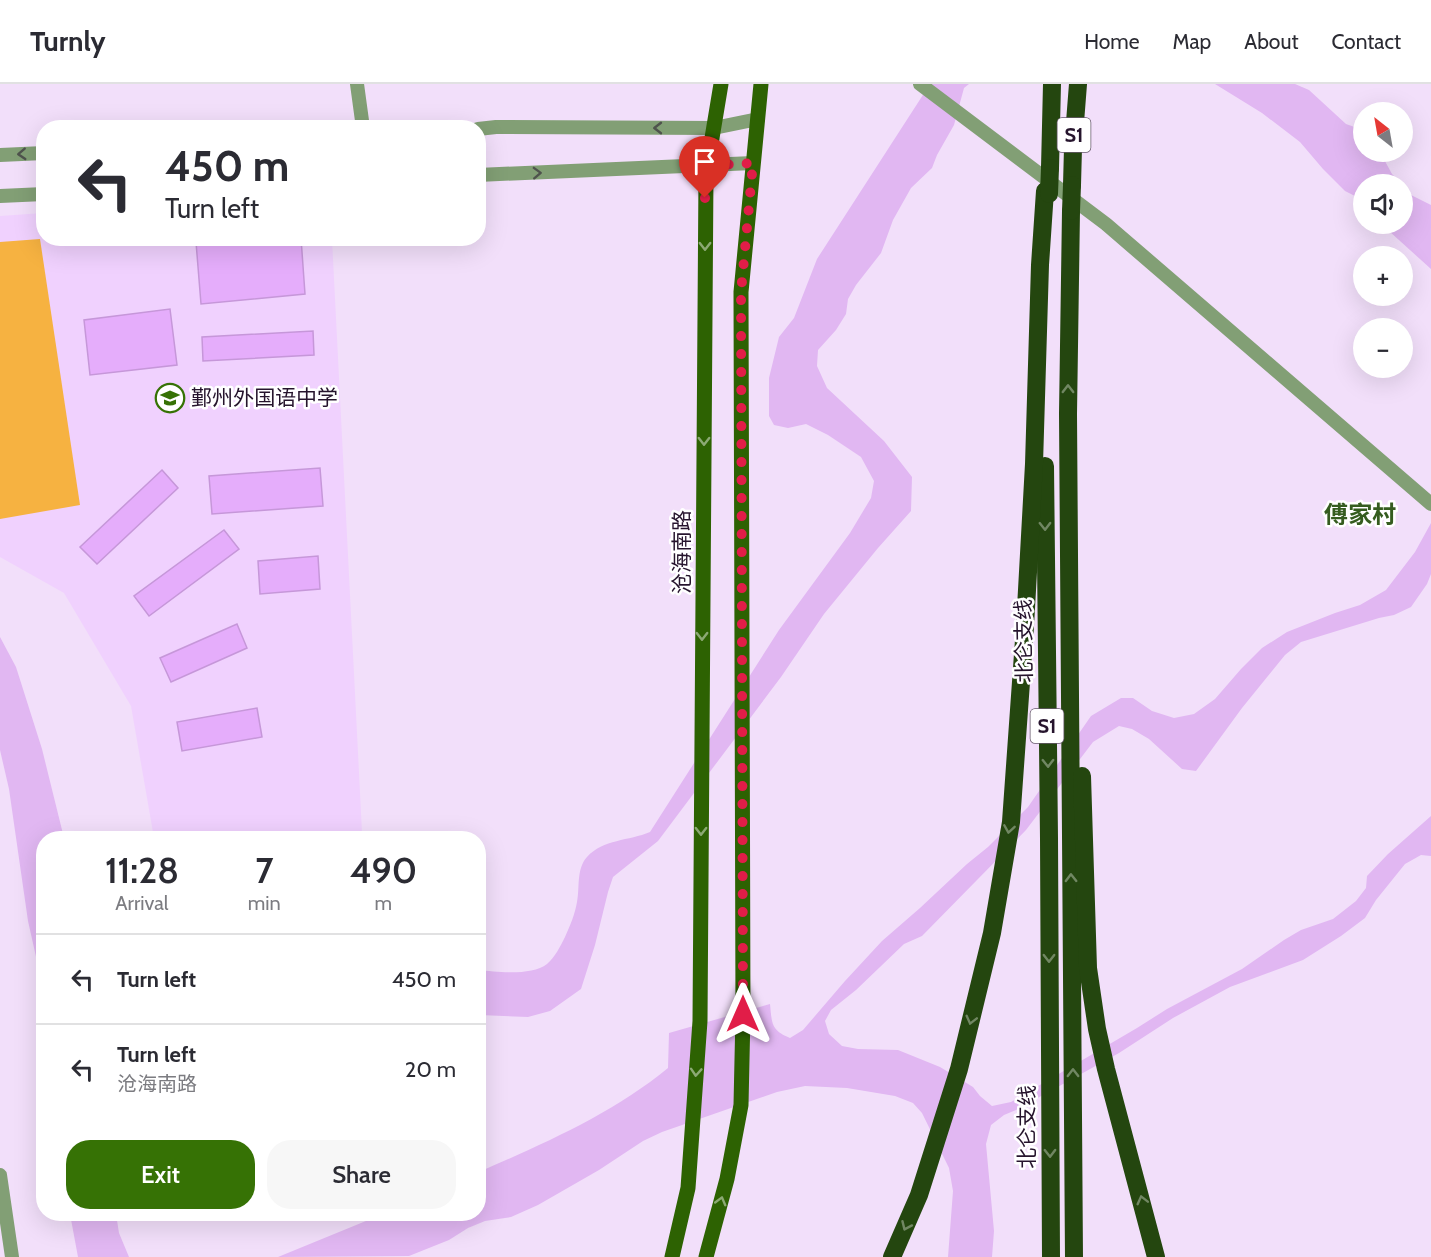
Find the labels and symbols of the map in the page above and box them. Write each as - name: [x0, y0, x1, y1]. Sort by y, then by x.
- north arrow: [1353, 102, 1413, 162]
- road number: S1: [1058, 118, 1090, 152]
- one-way arrow: [654, 122, 663, 134]
- pin: [679, 136, 730, 198]
- one-way arrow: [17, 148, 26, 161]
- one-way arrow: [532, 167, 541, 179]
- one-way arrow: [699, 242, 711, 251]
- school or university icon: 鄞州外国语中学: [154, 382, 186, 414]
- one-way arrow: [1062, 384, 1074, 393]
- place label: 鄞州外国语中学: [191, 385, 338, 410]
- one-way arrow: [698, 437, 710, 446]
- district label: 傅家村: [1324, 500, 1396, 529]
- street label: 沧海南路: [669, 510, 694, 594]
- one-way arrow: [1039, 521, 1051, 530]
- street label: 北仑支线: [1010, 599, 1037, 683]
- one-way arrow: [696, 632, 708, 641]
- road number: S1: [1030, 709, 1064, 743]
- one-way arrow: [1042, 758, 1054, 767]
- one-way arrow: [1004, 825, 1016, 834]
- one-way arrow: [695, 827, 707, 836]
- one-way arrow: [1065, 873, 1077, 882]
- one-way arrow: [1043, 953, 1055, 962]
- position arrow: [711, 982, 775, 1046]
- one-way arrow: [965, 1015, 978, 1025]
- one-way arrow: [690, 1068, 703, 1077]
- one-way arrow: [1067, 1068, 1079, 1077]
- street label: 北仑支线: [1014, 1085, 1039, 1169]
- one-way arrow: [1043, 1148, 1056, 1157]
- one-way arrow: [714, 1196, 727, 1206]
- one-way arrow: [1136, 1196, 1149, 1206]
- one-way arrow: [901, 1220, 913, 1231]

